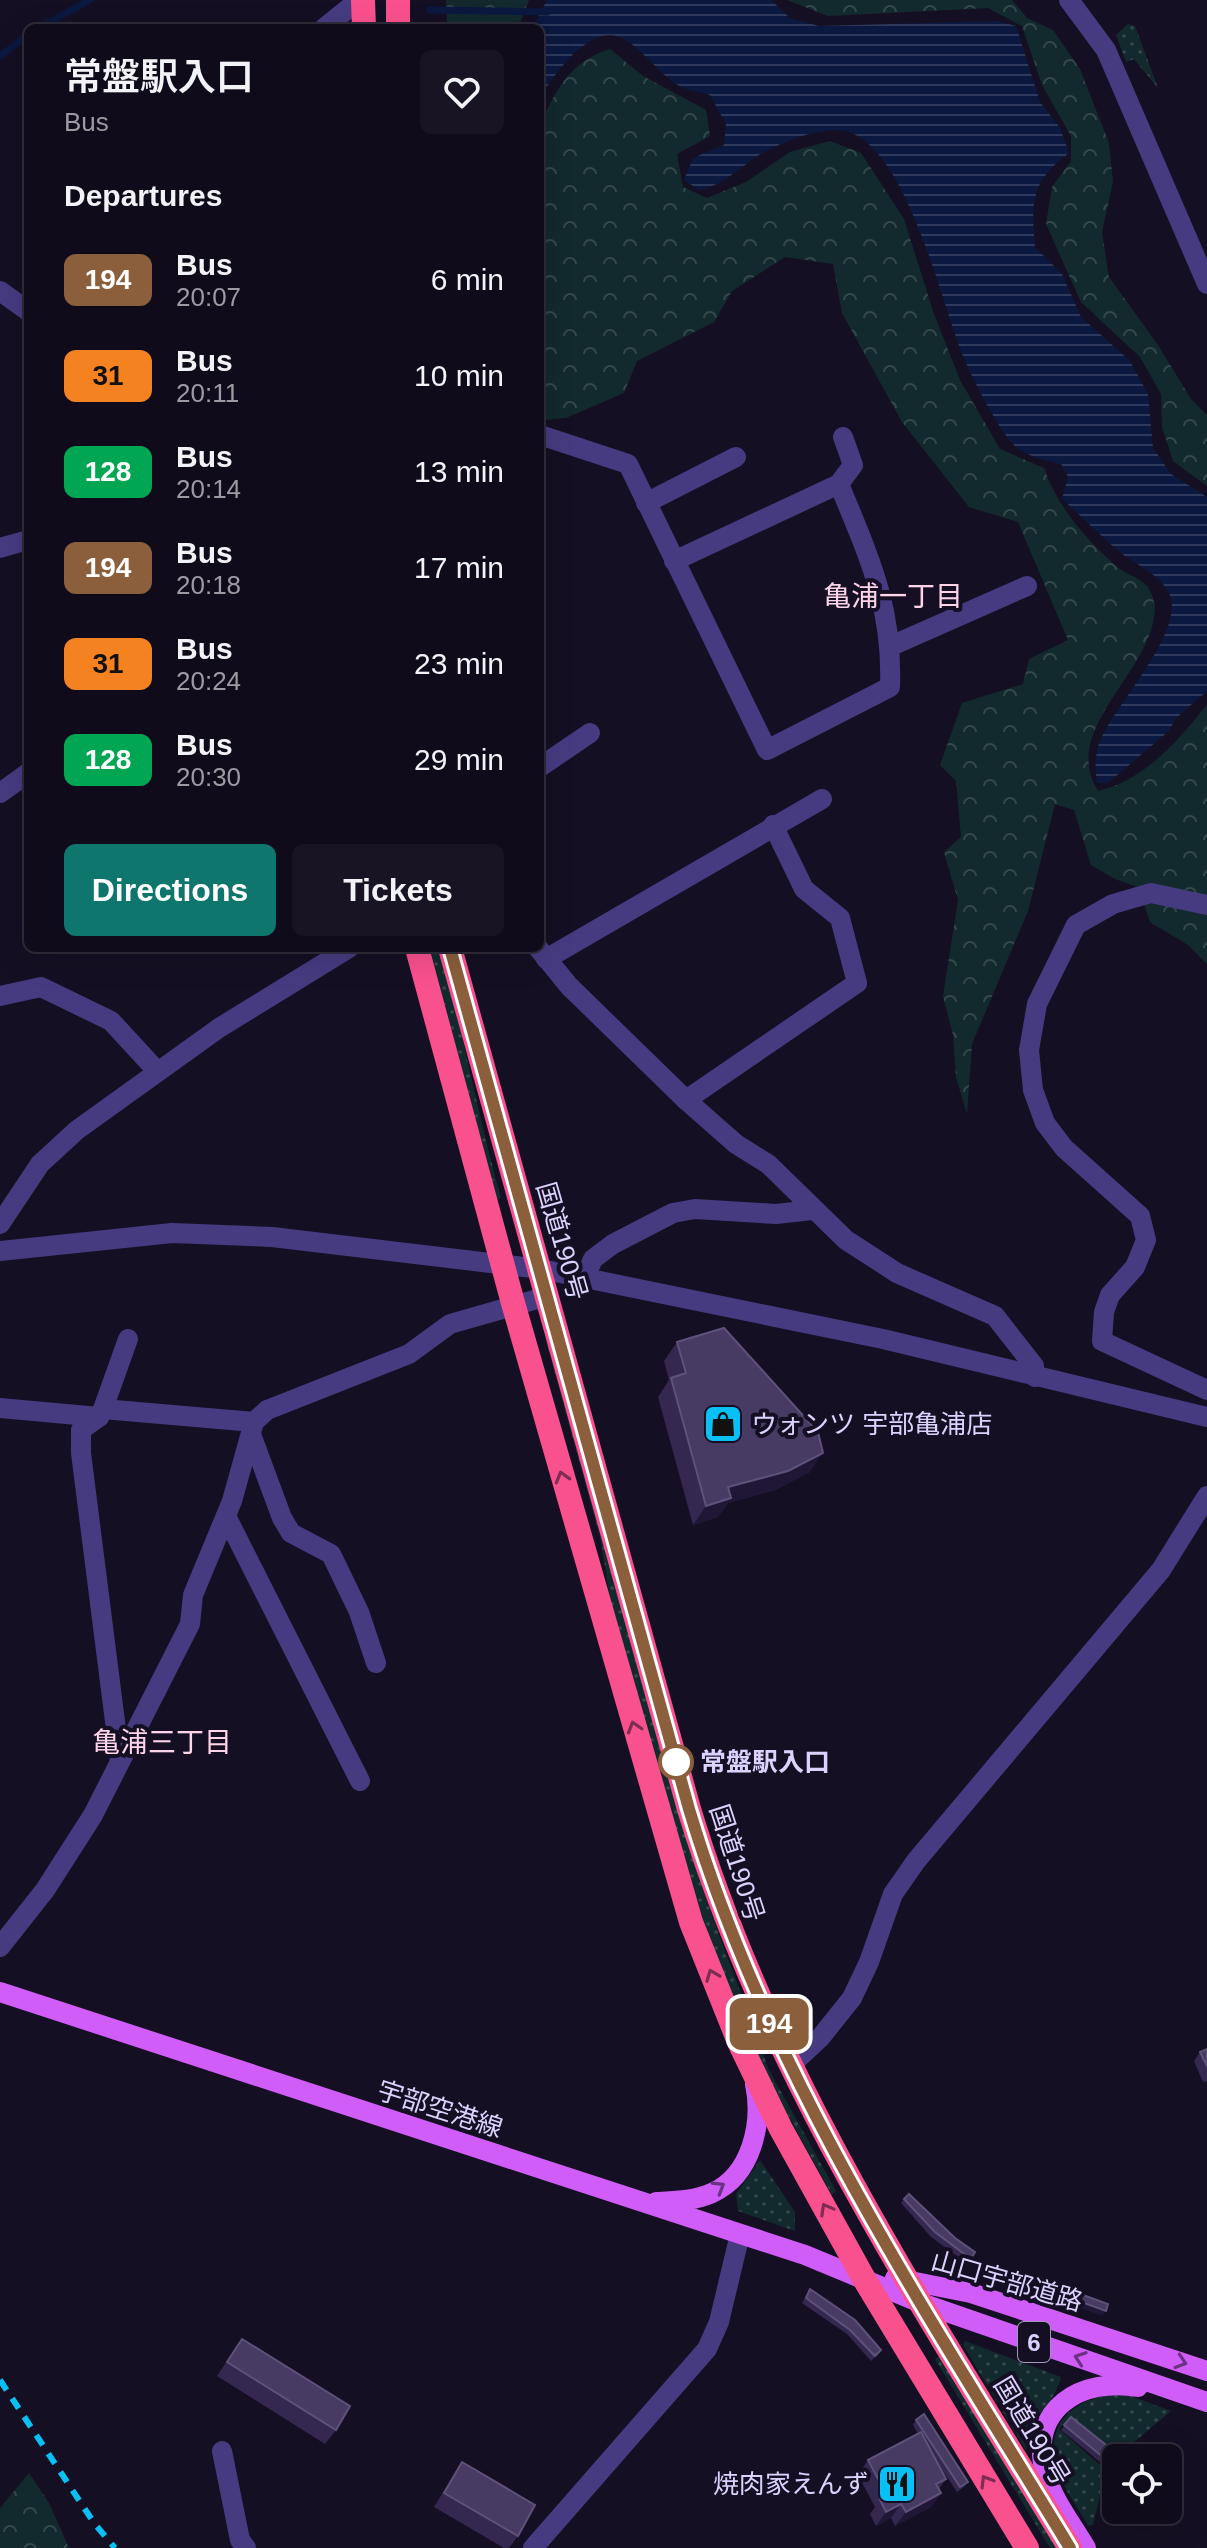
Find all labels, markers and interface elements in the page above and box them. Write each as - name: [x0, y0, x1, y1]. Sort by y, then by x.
- button: heart: [420, 50, 504, 134]
- text: 常盤駅入口: [64, 56, 254, 98]
- text: Bus: [64, 107, 109, 137]
- text: Departures: [64, 179, 222, 212]
- text: Bus: [176, 248, 233, 281]
- text: 6 min: [431, 263, 504, 296]
- text: 194: [85, 264, 131, 295]
- text: 20:07: [176, 282, 241, 312]
- text: Bus: [176, 344, 233, 377]
- text: 10 min: [414, 359, 504, 392]
- text: 31: [92, 360, 124, 391]
- text: 20:11: [176, 378, 239, 408]
- text: Bus: [176, 440, 233, 473]
- text: 13 min: [414, 455, 504, 488]
- text: 128: [85, 456, 131, 487]
- text: 20:14: [176, 474, 241, 504]
- text: Bus: [176, 536, 233, 569]
- text: 17 min: [414, 551, 504, 584]
- text: 194: [85, 552, 131, 583]
- text: 20:18: [176, 570, 241, 600]
- district label: 亀浦一丁目: [823, 581, 963, 612]
- text: Bus: [176, 632, 233, 665]
- text: 23 min: [414, 647, 504, 680]
- text: 31: [92, 648, 124, 679]
- text: 20:24: [176, 666, 241, 696]
- text: Bus: [176, 728, 233, 761]
- text: 29 min: [414, 743, 504, 776]
- text: 128: [85, 744, 131, 775]
- text: 20:30: [176, 762, 241, 792]
- button: Directions: [64, 844, 276, 936]
- button: Tickets: [292, 844, 504, 936]
- street label: 国道190号: [531, 1179, 593, 1303]
- shop icon: ウォンツ 宇部亀浦店: [702, 1403, 744, 1445]
- place label: ウォンツ 宇部亀浦店: [751, 1409, 992, 1439]
- one-way arrow: [555, 1471, 572, 1485]
- one-way arrow: [627, 1721, 643, 1735]
- district label: 亀浦三丁目: [92, 1727, 232, 1758]
- marker: 常盤駅入口: [659, 1745, 693, 1779]
- place label: 常盤駅入口: [700, 1747, 830, 1777]
- street label: 国道190号: [704, 1801, 770, 1925]
- one-way arrow: [705, 1969, 722, 1983]
- line badge: 194: [723, 1998, 815, 2050]
- text: 194: [746, 2008, 792, 2039]
- street label: 宇部空港線: [374, 2075, 506, 2143]
- one-way arrow: [710, 2182, 724, 2197]
- one-way arrow: [820, 2203, 836, 2217]
- street label: 山口宇部道路: [928, 2245, 1086, 2317]
- road number: 6: [1018, 2322, 1050, 2362]
- one-way arrow: [1074, 2352, 1088, 2368]
- one-way arrow: [1173, 2353, 1187, 2369]
- street label: 国道190号: [988, 2371, 1076, 2491]
- map controls: [1102, 2444, 1182, 2524]
- button: locate: [1102, 2444, 1182, 2524]
- restaurant icon: 焼肉家えんず: [876, 2463, 918, 2505]
- place label: 焼肉家えんず: [713, 2469, 869, 2499]
- one-way arrow: [980, 2475, 996, 2490]

